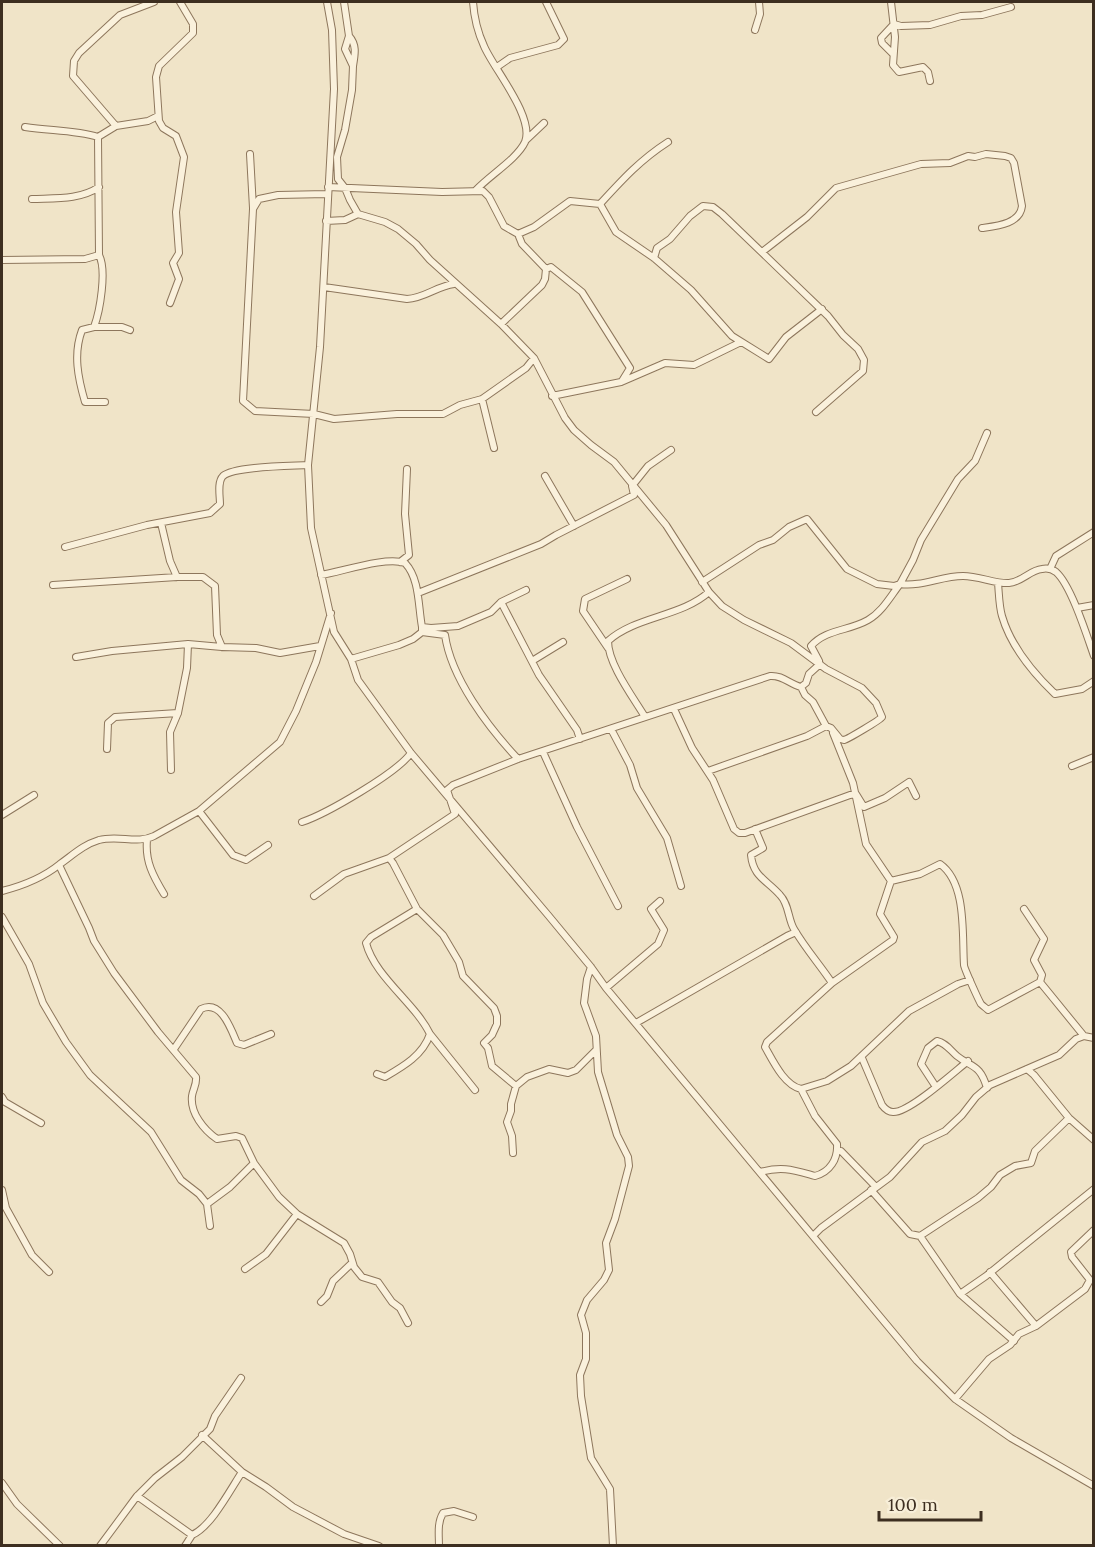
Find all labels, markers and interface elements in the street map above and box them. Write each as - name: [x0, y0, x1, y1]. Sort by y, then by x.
- scale bar: [879, 1484, 981, 1522]
- text: 100 m: [888, 1493, 938, 1516]

